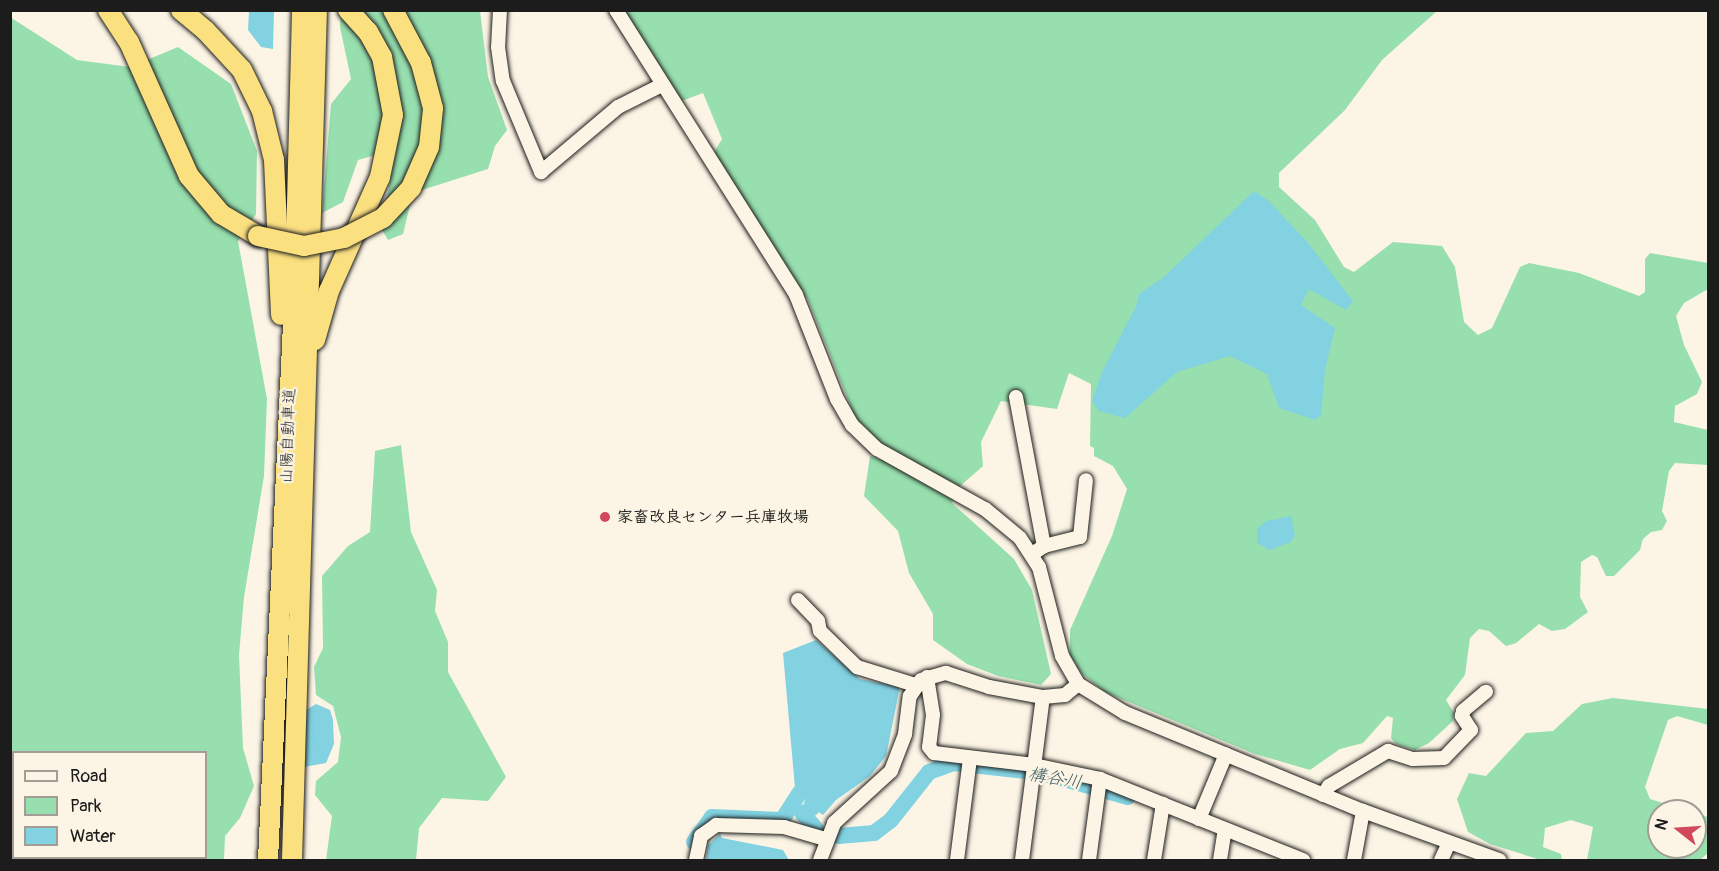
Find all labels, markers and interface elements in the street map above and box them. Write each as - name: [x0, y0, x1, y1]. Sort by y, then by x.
- street label: 山陽自動車道: [277, 388, 299, 484]
- place label: 家畜改良センター兵庫牧場: [617, 507, 809, 527]
- marker: 家畜改良センター兵庫牧場: [598, 510, 612, 524]
- legend: [12, 751, 207, 859]
- water label: 構谷川: [1027, 764, 1083, 794]
- text: Road: [70, 765, 107, 788]
- text: Park: [70, 795, 102, 818]
- north arrow: [1647, 799, 1707, 859]
- text: N: [1651, 816, 1673, 832]
- text: Water: [70, 825, 116, 848]

